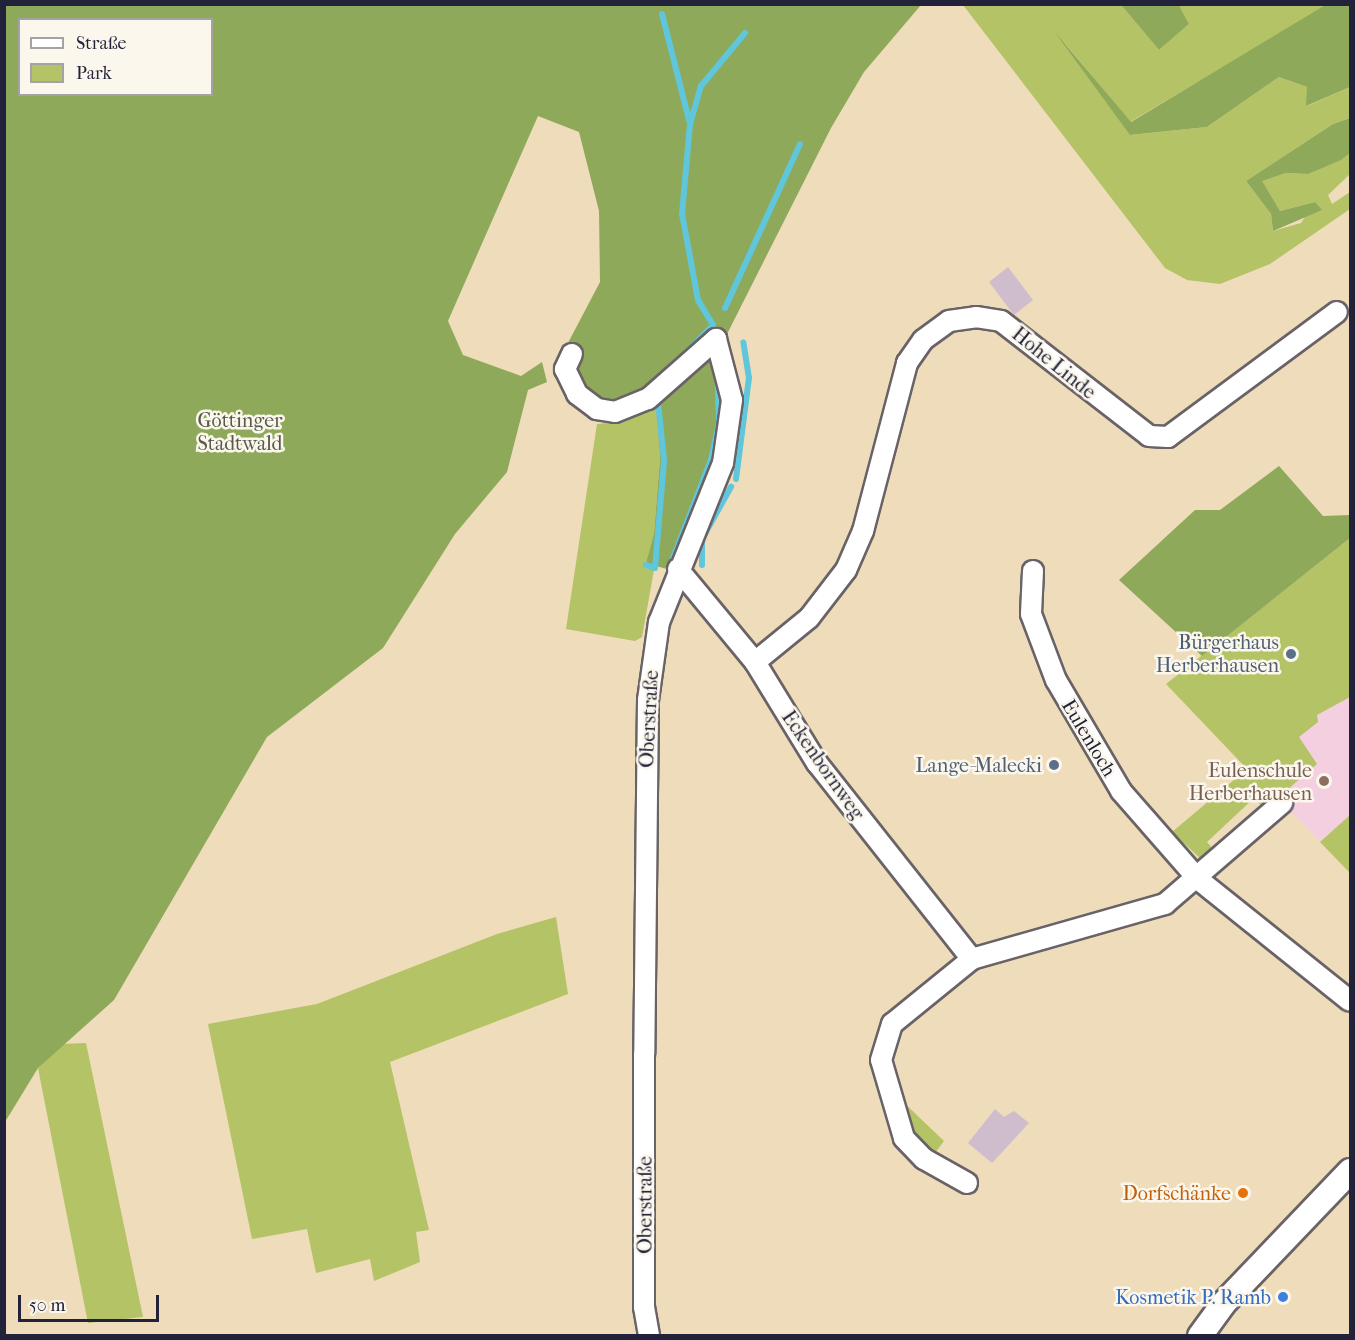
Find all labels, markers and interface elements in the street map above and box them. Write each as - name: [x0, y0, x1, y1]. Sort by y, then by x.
- legend: [18, 18, 213, 96]
- text: Straße: [76, 33, 126, 54]
- text: Park: [76, 63, 112, 84]
- street label: Hohe Linde: [1007, 322, 1101, 404]
- park label: Göttinger Stadtwald: [197, 409, 283, 456]
- place label: Bürgerhaus Herberhausen: [1156, 630, 1279, 677]
- marker: Bürgerhaus Herberhausen: [1284, 647, 1298, 661]
- street label: Oberstraße: [634, 670, 664, 768]
- street label: Eulenloch: [1057, 695, 1121, 781]
- street label: Eckenbornweg: [777, 706, 869, 824]
- place label: Lange-Malecki: [915, 753, 1042, 777]
- marker: Lange-Malecki: [1047, 758, 1061, 772]
- place label: Eulenschule Herberhausen: [1189, 758, 1312, 805]
- marker: Eulenschule Herberhausen: [1317, 774, 1331, 788]
- street label: Oberstraße: [633, 1156, 657, 1254]
- place label: Dorfschänke: [1123, 1181, 1231, 1205]
- marker: Dorfschänke: [1236, 1186, 1250, 1200]
- scale bar: [21, 1283, 162, 1321]
- place label: Kosmetik P. Ramb: [1115, 1285, 1271, 1309]
- marker: Kosmetik P. Ramb: [1276, 1290, 1290, 1304]
- text: 50 m: [29, 1295, 65, 1316]

